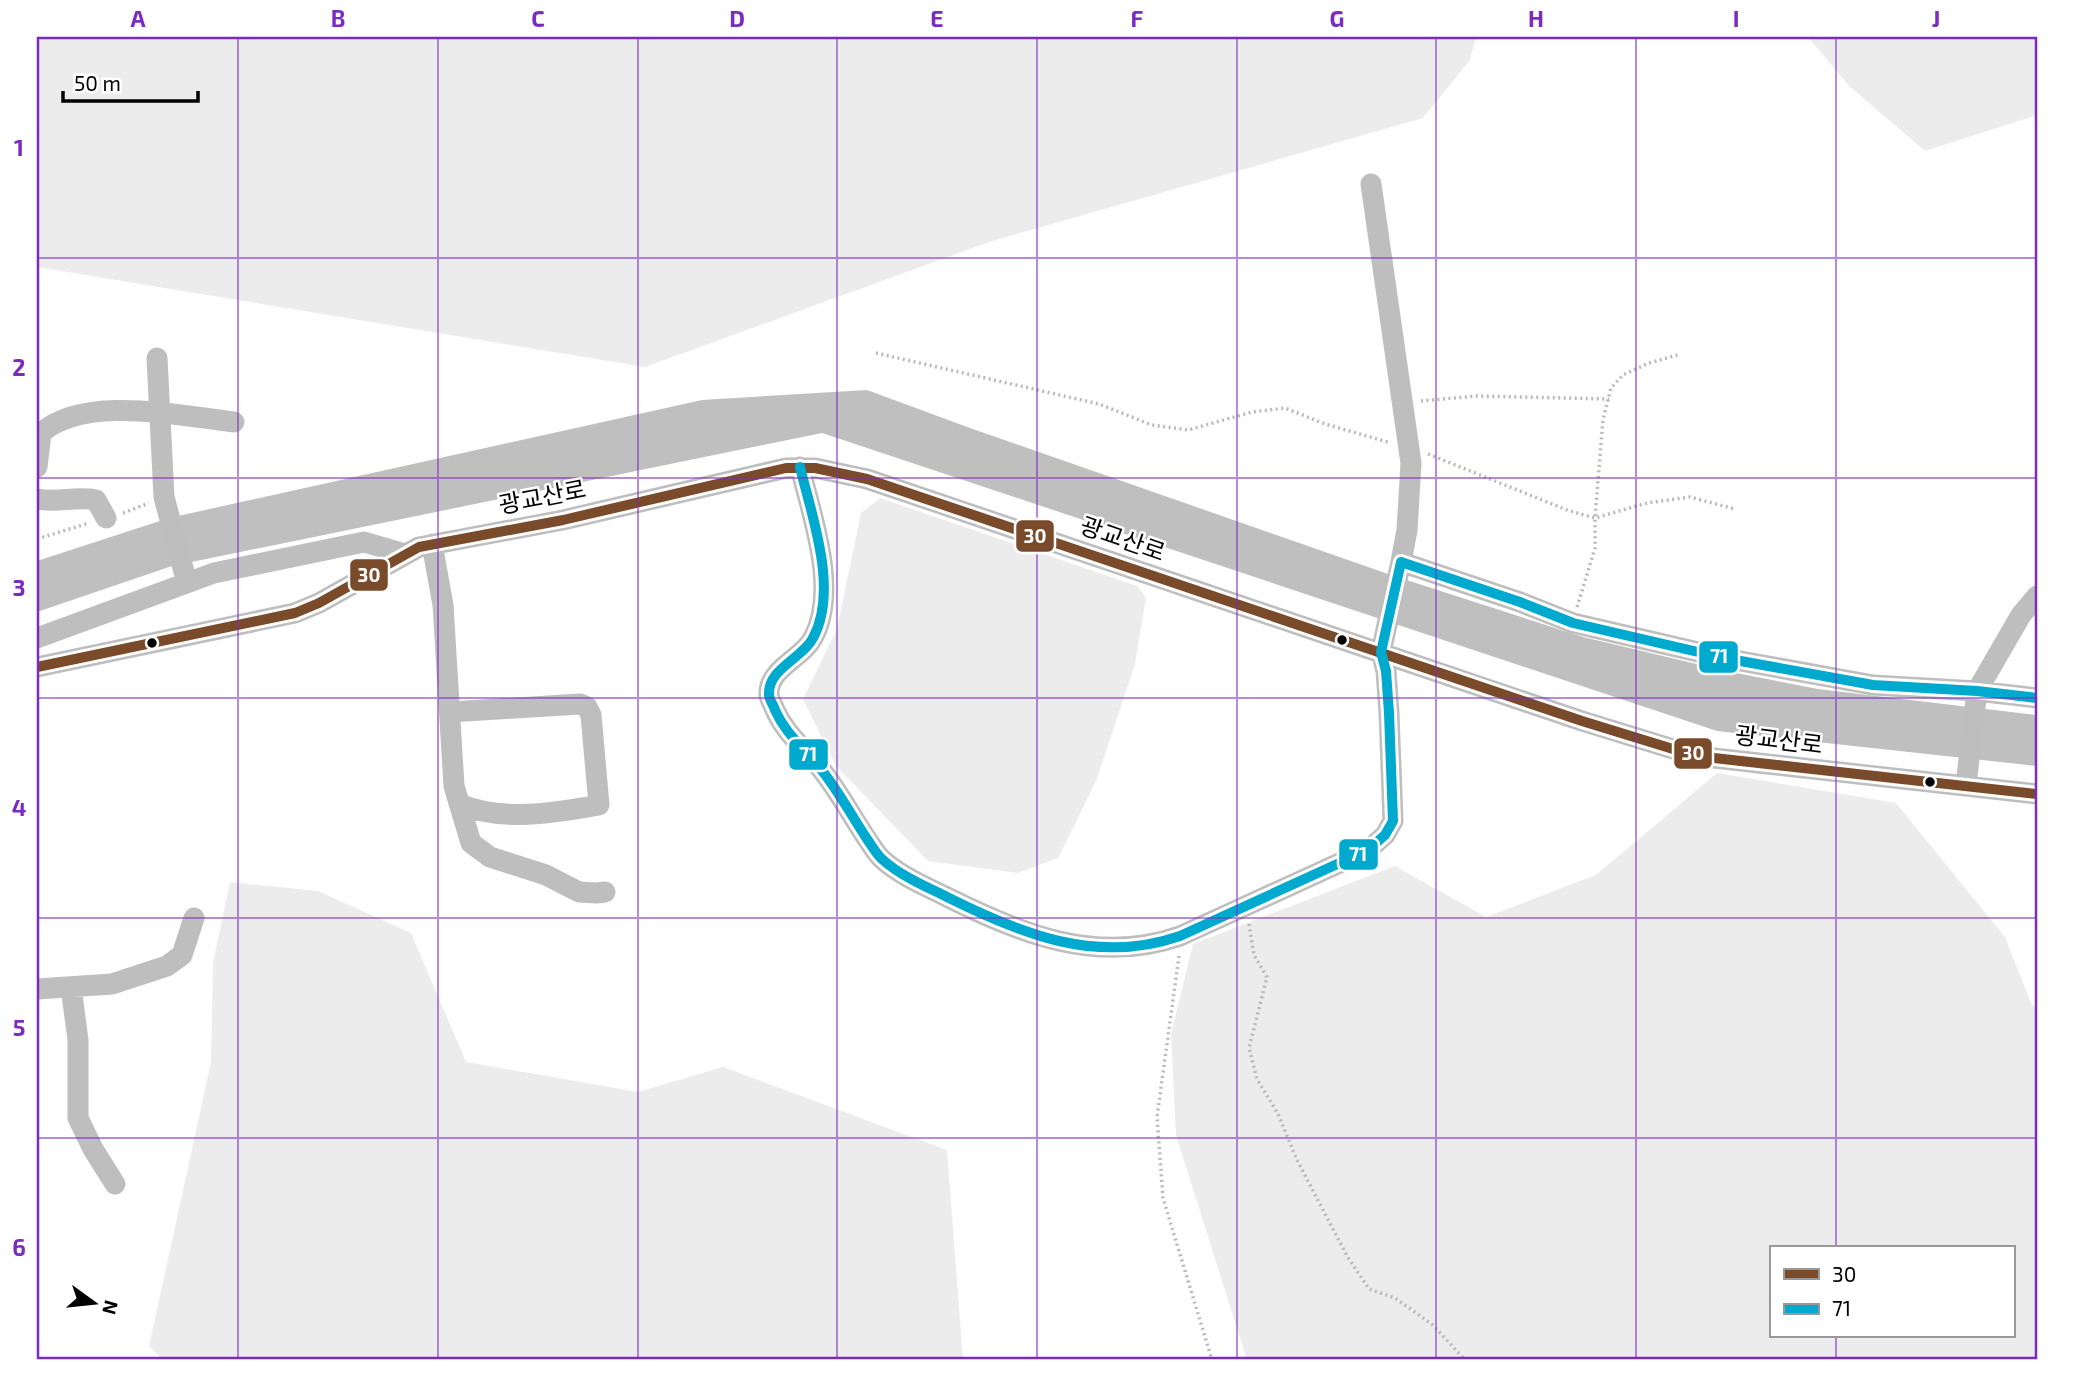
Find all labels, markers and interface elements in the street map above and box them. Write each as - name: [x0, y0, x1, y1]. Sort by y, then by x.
- text: A: [130, 4, 146, 32]
- text: B: [331, 4, 345, 32]
- text: C: [531, 4, 545, 32]
- text: D: [729, 4, 745, 32]
- text: E: [930, 4, 944, 32]
- text: F: [1131, 4, 1144, 32]
- text: G: [1330, 4, 1344, 32]
- text: H: [1528, 4, 1544, 32]
- text: I: [1733, 4, 1739, 32]
- text: J: [1932, 4, 1940, 32]
- scale bar: [63, 60, 198, 104]
- text: 50 m: [74, 70, 121, 95]
- text: 1: [14, 133, 24, 161]
- text: 2: [12, 353, 26, 381]
- street label: 광교산로: [496, 473, 588, 519]
- street label: 광교산로: [1077, 510, 1169, 566]
- line badge: 30: [1015, 519, 1055, 553]
- text: 30: [1024, 524, 1046, 547]
- line badge: 30: [349, 558, 389, 592]
- text: 30: [358, 563, 380, 586]
- text: 3: [12, 573, 26, 601]
- unlabelled marker: [1335, 633, 1349, 647]
- unlabelled marker: [145, 636, 159, 650]
- line badge: 71: [1698, 640, 1739, 674]
- text: 71: [1710, 644, 1728, 667]
- street label: 광교산로: [1733, 719, 1825, 759]
- line badge: 30: [1673, 737, 1713, 770]
- line badge: 71: [788, 738, 829, 771]
- text: 30: [1682, 741, 1704, 764]
- text: 71: [799, 742, 817, 765]
- unlabelled marker: [1923, 775, 1937, 789]
- text: 4: [12, 793, 26, 821]
- line badge: 71: [1338, 838, 1379, 871]
- text: 71: [1349, 842, 1367, 865]
- text: 5: [13, 1013, 25, 1041]
- text: 6: [12, 1233, 26, 1261]
- legend: [1770, 1246, 2014, 1338]
- text: 30: [1832, 1261, 1856, 1286]
- north arrow: [60, 1268, 130, 1338]
- text: 71: [1832, 1295, 1851, 1320]
- text: N: [98, 1298, 124, 1317]

